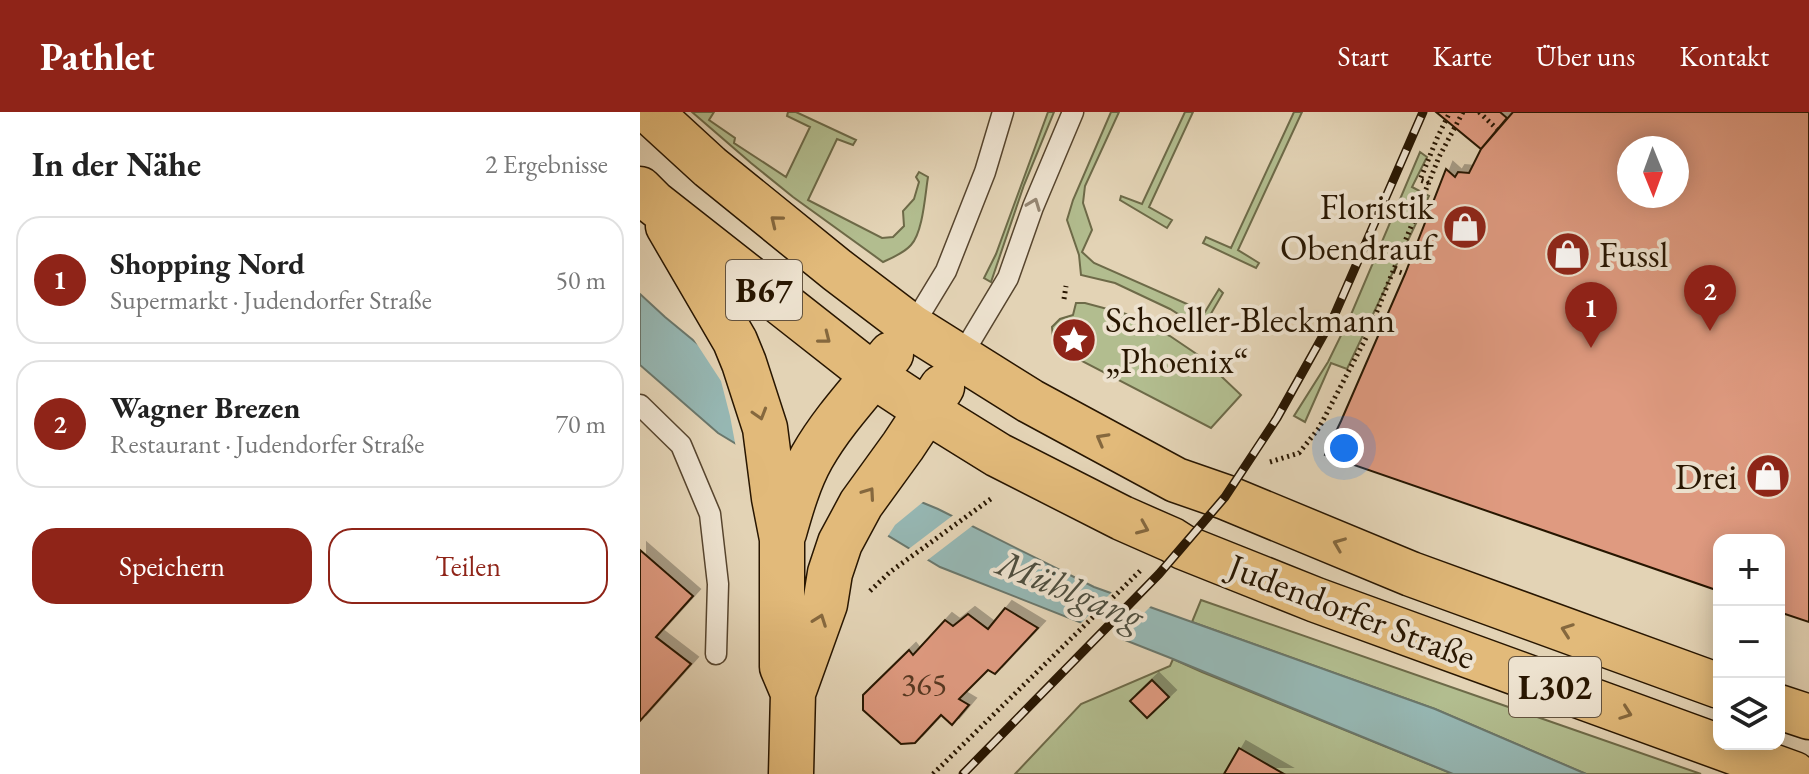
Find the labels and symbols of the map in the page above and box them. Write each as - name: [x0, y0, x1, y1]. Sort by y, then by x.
- north arrow: [1617, 136, 1689, 208]
- place label: Floristik Obendrauf: [1280, 183, 1439, 271]
- one-way arrow: [1024, 198, 1041, 212]
- shop icon: Floristik Obendrauf: [1441, 203, 1489, 251]
- one-way arrow: [771, 216, 785, 231]
- shop icon: Fussl: [1544, 230, 1592, 278]
- place label: Fussl: [1599, 231, 1668, 278]
- road number: B67: [726, 260, 802, 320]
- pin: 2: [1684, 265, 1736, 331]
- pin: 1: [1565, 282, 1617, 348]
- place label: Schoeller-Bleckmann „Phoenix“: [1105, 296, 1395, 384]
- place icon: Schoeller-Bleckmann „Phoenix“: [1050, 316, 1098, 364]
- one-way arrow: [816, 329, 831, 343]
- one-way arrow: [751, 407, 767, 421]
- your location: [1324, 428, 1364, 468]
- one-way arrow: [1096, 433, 1111, 449]
- shop icon: Drei: [1744, 452, 1792, 500]
- place label: Drei: [1675, 453, 1737, 500]
- one-way arrow: [859, 487, 874, 501]
- one-way arrow: [1135, 518, 1149, 534]
- water label: Mühlgang: [989, 537, 1153, 641]
- one-way arrow: [1333, 537, 1347, 554]
- street label: Judendorfer Straße: [1219, 541, 1482, 680]
- one-way arrow: [810, 614, 826, 628]
- one-way arrow: [1561, 623, 1575, 640]
- road number: L302: [1509, 657, 1601, 717]
- house number: 365: [901, 663, 947, 705]
- one-way arrow: [1618, 703, 1632, 720]

